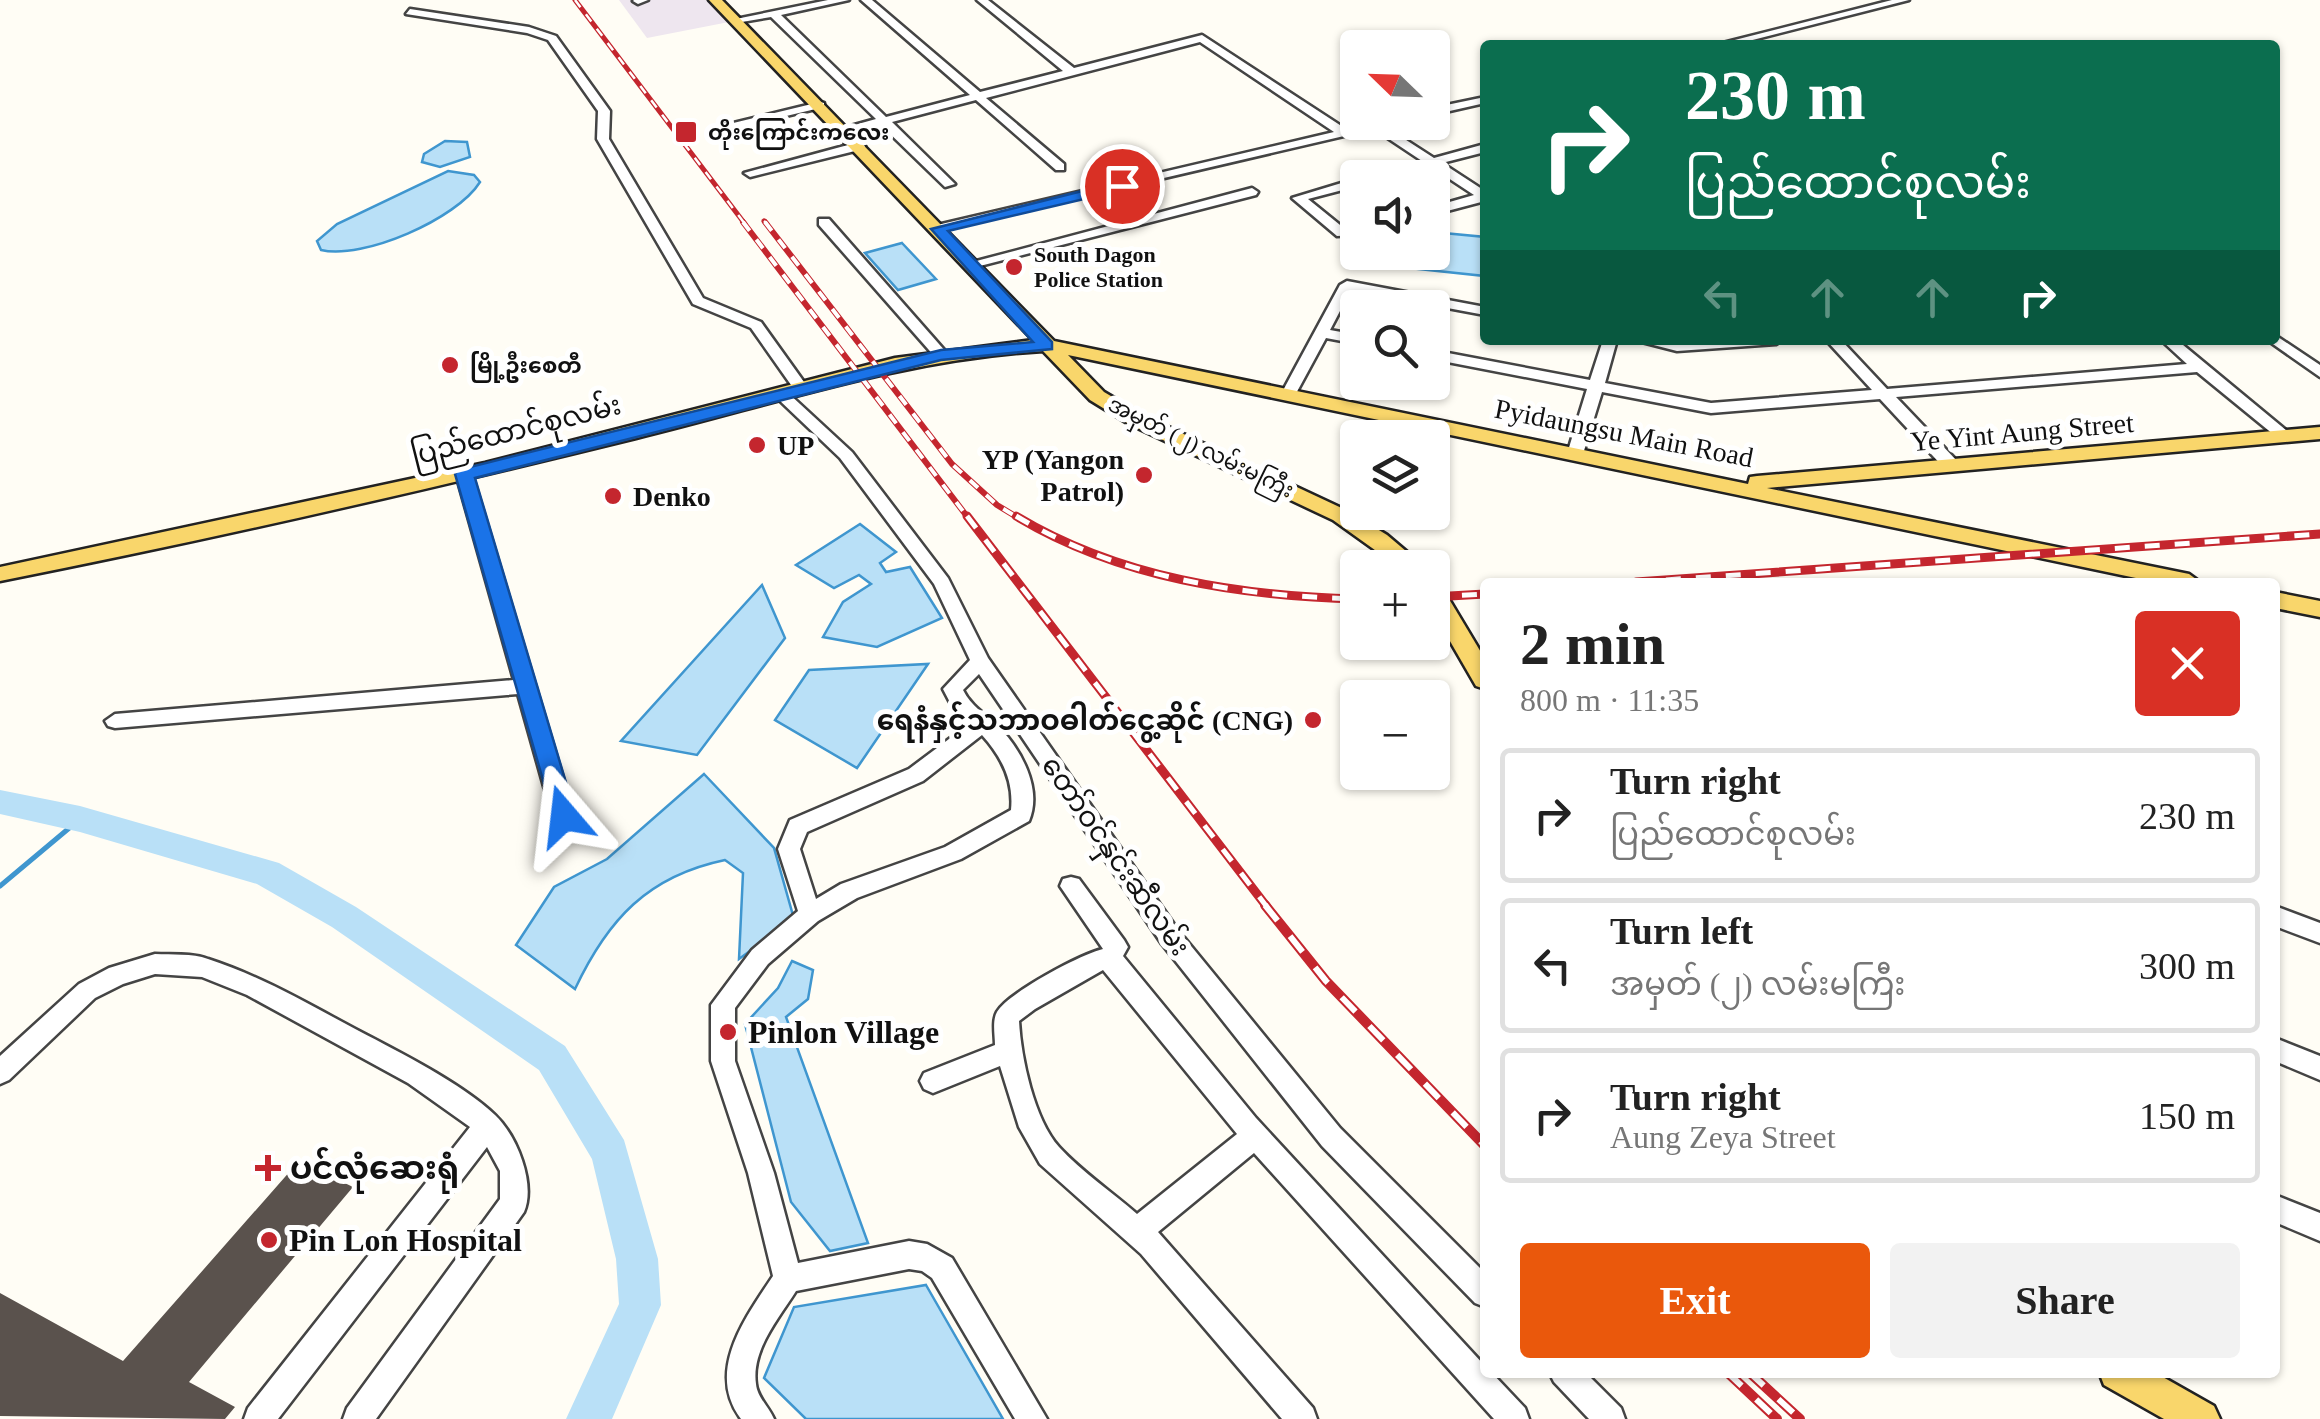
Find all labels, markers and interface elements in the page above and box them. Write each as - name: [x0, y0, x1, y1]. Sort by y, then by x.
- north arrow: [1340, 30, 1450, 140]
- map controls: [1340, 30, 1450, 790]
- text: 230 m: [1685, 57, 1866, 134]
- icon: right: [1520, 80, 1650, 210]
- place label: တိုးကြောင်းကလေး: [708, 117, 890, 150]
- marker: တိုးကြောင်းကလေး: [673, 119, 699, 145]
- pin: [1080, 144, 1165, 229]
- text: ပြည်ထောင်စုလမ်း: [1685, 158, 2031, 208]
- icon: arrive: [1095, 159, 1150, 214]
- button: sound: [1340, 160, 1450, 270]
- place label: South Dagon Police Station: [1034, 242, 1163, 292]
- marker: South Dagon Police Station: [1003, 256, 1025, 278]
- icon: left: [1695, 270, 1750, 325]
- icon: ahead: [1800, 270, 1855, 325]
- icon: ahead: [1905, 270, 1960, 325]
- icon: right: [2010, 270, 2065, 325]
- button: search: [1340, 290, 1450, 400]
- place label: မြို့ဦးစေတီ: [470, 351, 582, 383]
- marker: မြို့ဦးစေတီ: [439, 354, 461, 376]
- street label: ပြည်ထောင်စုလမ်း: [407, 386, 626, 478]
- street label: အမှတ် (၂) လမ်းမကြီး: [1102, 389, 1299, 507]
- street label: Pyidaungsu Main Road: [1492, 393, 1756, 473]
- street label: Ye Yint Aung Street: [1909, 407, 2135, 457]
- button: layers: [1340, 420, 1450, 530]
- place label: UP: [777, 430, 814, 461]
- marker: UP: [746, 434, 768, 456]
- place label: YP (Yangon Patrol): [982, 444, 1124, 507]
- marker: YP (Yangon Patrol): [1133, 464, 1155, 486]
- place label: Denko: [633, 481, 711, 512]
- marker: Denko: [602, 485, 624, 507]
- button: +: [1340, 550, 1450, 660]
- text: 2 min: [1520, 611, 1665, 677]
- button: close: [2135, 611, 2240, 716]
- button: −: [1340, 680, 1450, 790]
- text: 800 m · 11:35: [1520, 682, 1699, 718]
- place label: ရေနံနှင့်သဘာဝဓါတ်ငွေ့ဆိုင် (CNG): [877, 701, 1293, 743]
- marker: ရေနံနှင့်သဘာဝဓါတ်ငွေ့ဆိုင် (CNG): [1302, 709, 1324, 731]
- street label: တော်ဝင်နှင်းဆီလမ်း: [1030, 749, 1199, 965]
- text: Turn right: [1610, 760, 1781, 802]
- position arrow: [512, 764, 616, 868]
- icon: right: [1525, 788, 1580, 843]
- text: 230 m: [2139, 795, 2235, 837]
- text: ပြည်ထောင်စုလမ်း: [1610, 816, 1856, 852]
- text: Turn left: [1610, 910, 1753, 952]
- icon: left: [1525, 938, 1580, 993]
- text: 300 m: [2139, 945, 2235, 987]
- text: အမှတ် (၂) လမ်းမကြီး: [1610, 966, 1905, 1002]
- place label: Pinlon Village: [748, 1014, 939, 1050]
- marker: Pinlon Village: [717, 1021, 739, 1043]
- text: Turn right: [1610, 1076, 1781, 1118]
- icon: right: [1525, 1088, 1580, 1143]
- text: 150 m: [2139, 1095, 2235, 1137]
- text: Aung Zeya Street: [1610, 1119, 1836, 1155]
- place label: ပင်လုံဆေးရုံ: [290, 1146, 459, 1194]
- marker: ပင်လုံဆေးရုံ: [255, 1155, 281, 1181]
- place label: Pin Lon Hospital: [289, 1222, 522, 1258]
- marker: Pin Lon Hospital: [258, 1229, 280, 1251]
- button: Exit: [1520, 1243, 1870, 1358]
- button: Share: [1890, 1243, 2240, 1358]

